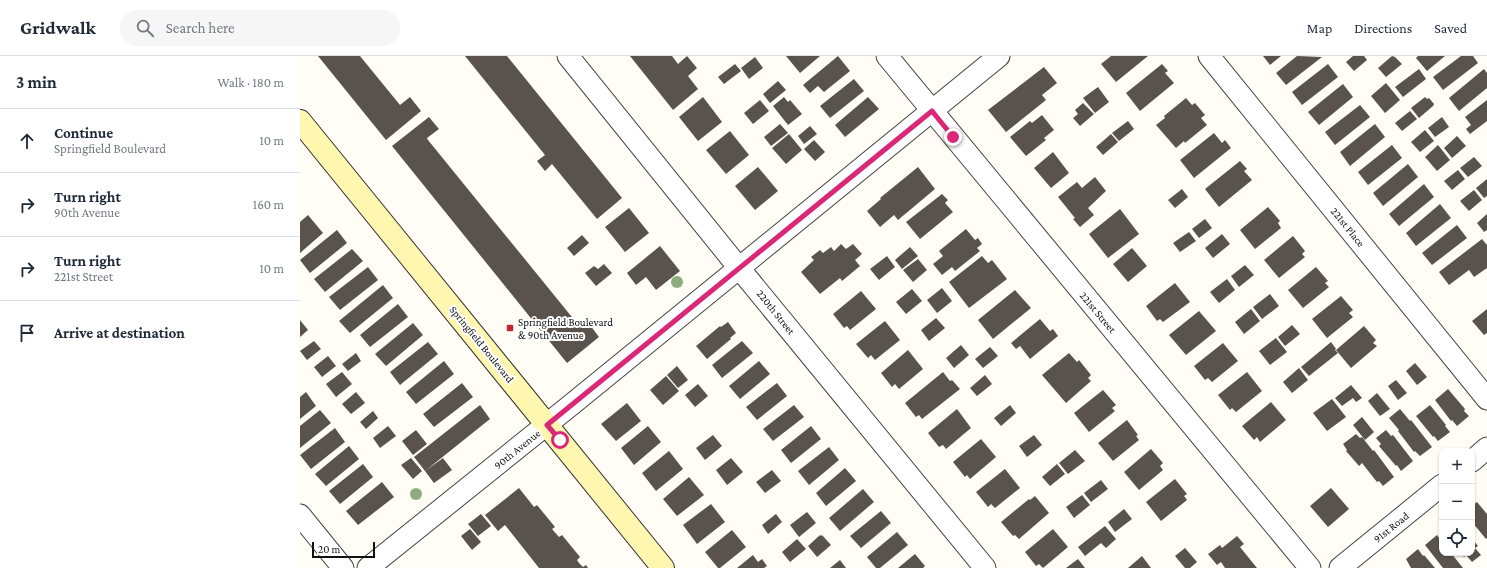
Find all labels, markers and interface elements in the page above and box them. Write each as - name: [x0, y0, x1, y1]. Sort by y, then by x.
- search box: [120, 10, 400, 46]
- text: Gridwalk: [20, 17, 96, 38]
- icon: search: [134, 17, 156, 39]
- text: Search here: [166, 20, 235, 36]
- text: Map: [1307, 20, 1332, 36]
- text: Directions: [1354, 20, 1412, 36]
- text: Saved: [1434, 20, 1467, 36]
- text: 3 min: [16, 73, 57, 92]
- text: Walk · 180 m: [217, 75, 284, 90]
- text: Continue: [54, 125, 113, 141]
- route end: [944, 128, 962, 146]
- icon: ahead: [16, 130, 38, 152]
- text: 10 m: [259, 133, 284, 148]
- text: Springfield Boulevard: [54, 141, 166, 156]
- text: Turn right: [54, 189, 121, 205]
- icon: right: [16, 194, 38, 216]
- text: 160 m: [253, 197, 284, 212]
- text: 90th Avenue: [54, 205, 120, 220]
- street label: 221st Place: [1329, 205, 1368, 249]
- text: Turn right: [54, 253, 121, 269]
- icon: right: [16, 258, 38, 280]
- text: 10 m: [259, 261, 284, 276]
- text: 221st Street: [54, 269, 113, 284]
- street label: 220th Street: [754, 287, 798, 337]
- street label: 221st Street: [1077, 289, 1119, 335]
- street label: Springfield Boulevard: [447, 303, 517, 385]
- place label: Springfield Boulevard & 90th Avenue: [518, 316, 613, 341]
- icon: arrive: [16, 322, 38, 344]
- marker: Springfield Boulevard & 90th Avenue: [505, 323, 515, 333]
- text: Arrive at destination: [54, 325, 185, 341]
- street label: 90th Avenue: [492, 427, 543, 471]
- route start: [551, 431, 569, 449]
- map controls: [1439, 448, 1475, 556]
- button: +: [1439, 448, 1475, 484]
- button: −: [1439, 484, 1475, 520]
- street label: 91st Road: [1371, 509, 1411, 545]
- button: locate: [1439, 520, 1475, 556]
- scale bar: [312, 540, 375, 559]
- text: 20 m: [318, 543, 340, 555]

